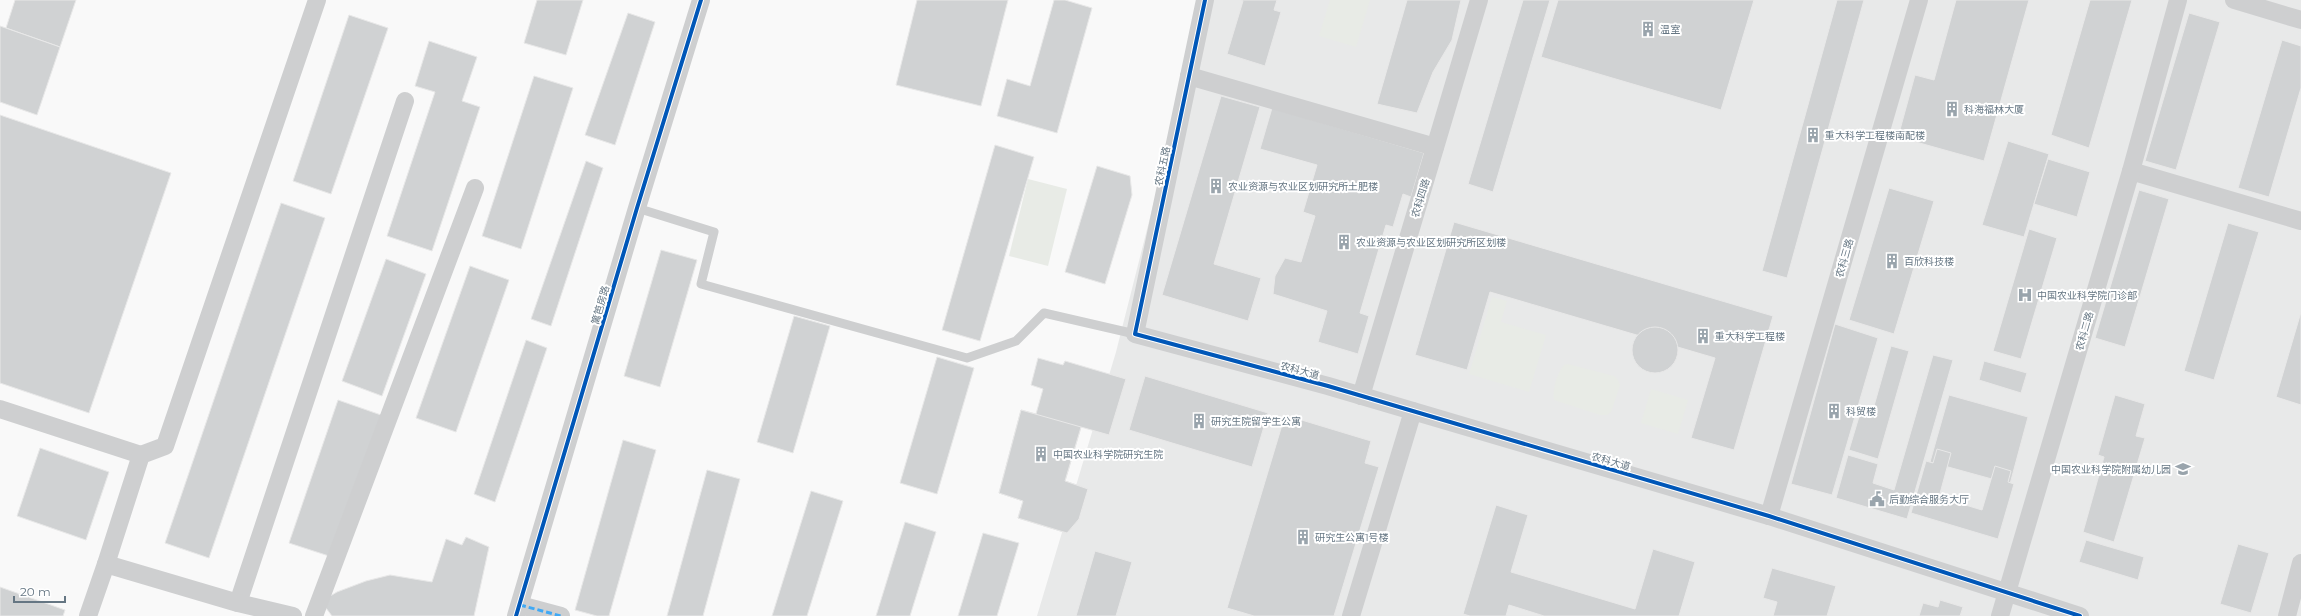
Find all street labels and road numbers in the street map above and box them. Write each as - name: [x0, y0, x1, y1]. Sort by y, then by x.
- street label: 农科五路: [1152, 145, 1173, 187]
- street label: 农科四路: [1408, 177, 1433, 219]
- street label: 农科三路: [1833, 237, 1856, 279]
- street label: 篱笆房路: [589, 284, 612, 326]
- street label: 农科二路: [2073, 310, 2096, 352]
- street label: 农科大道: [1279, 359, 1321, 382]
- street label: 农科大道: [1590, 450, 1632, 473]

